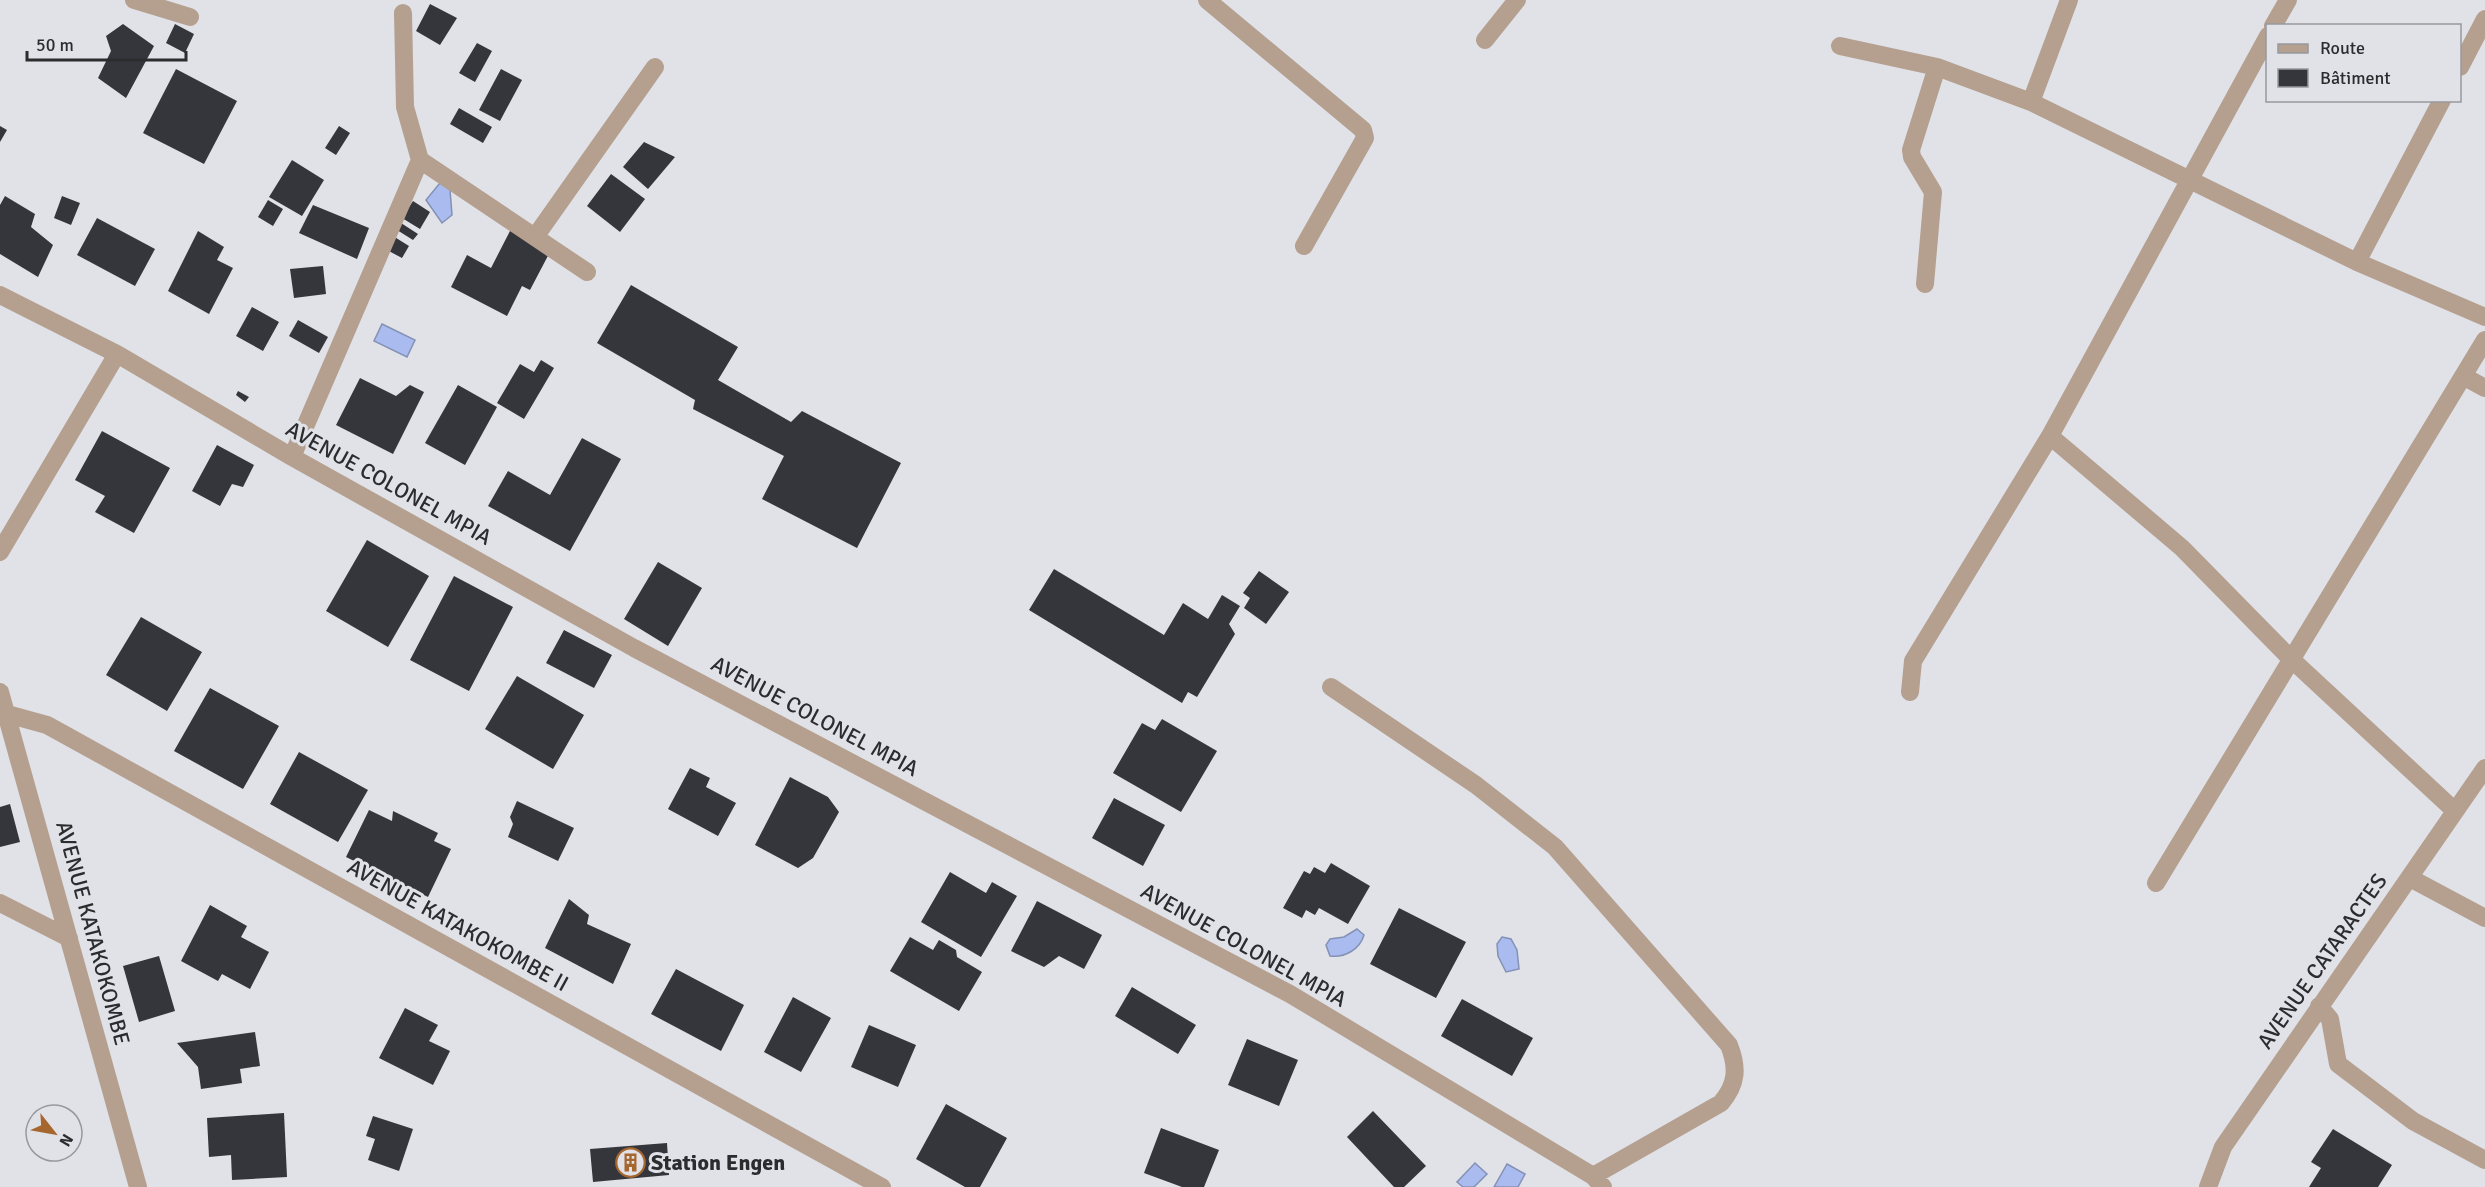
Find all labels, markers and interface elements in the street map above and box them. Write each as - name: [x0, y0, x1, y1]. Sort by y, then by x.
- scale bar: [27, 24, 186, 62]
- legend: [2266, 24, 2461, 102]
- text: 50 m: [36, 34, 74, 56]
- text: Route: [2320, 37, 2365, 59]
- text: Bâtiment: [2320, 67, 2391, 89]
- street label: AVENUE COLONEL MPIA: [281, 415, 497, 551]
- street label: AVENUE COLONEL MPIA: [707, 650, 924, 782]
- street label: AVENUE KATAKOKOMBE: [50, 818, 136, 1048]
- street label: AVENUE KATAKOKOMBE II: [343, 853, 573, 997]
- street label: AVENUE CATARACTES: [2251, 868, 2393, 1054]
- street label: AVENUE COLONEL MPIA: [1136, 877, 1352, 1013]
- north arrow: [24, 1103, 84, 1163]
- text: N: [55, 1130, 77, 1150]
- building icon: Station Engen: [614, 1146, 646, 1178]
- place label: Station Engen: [651, 1149, 785, 1176]

